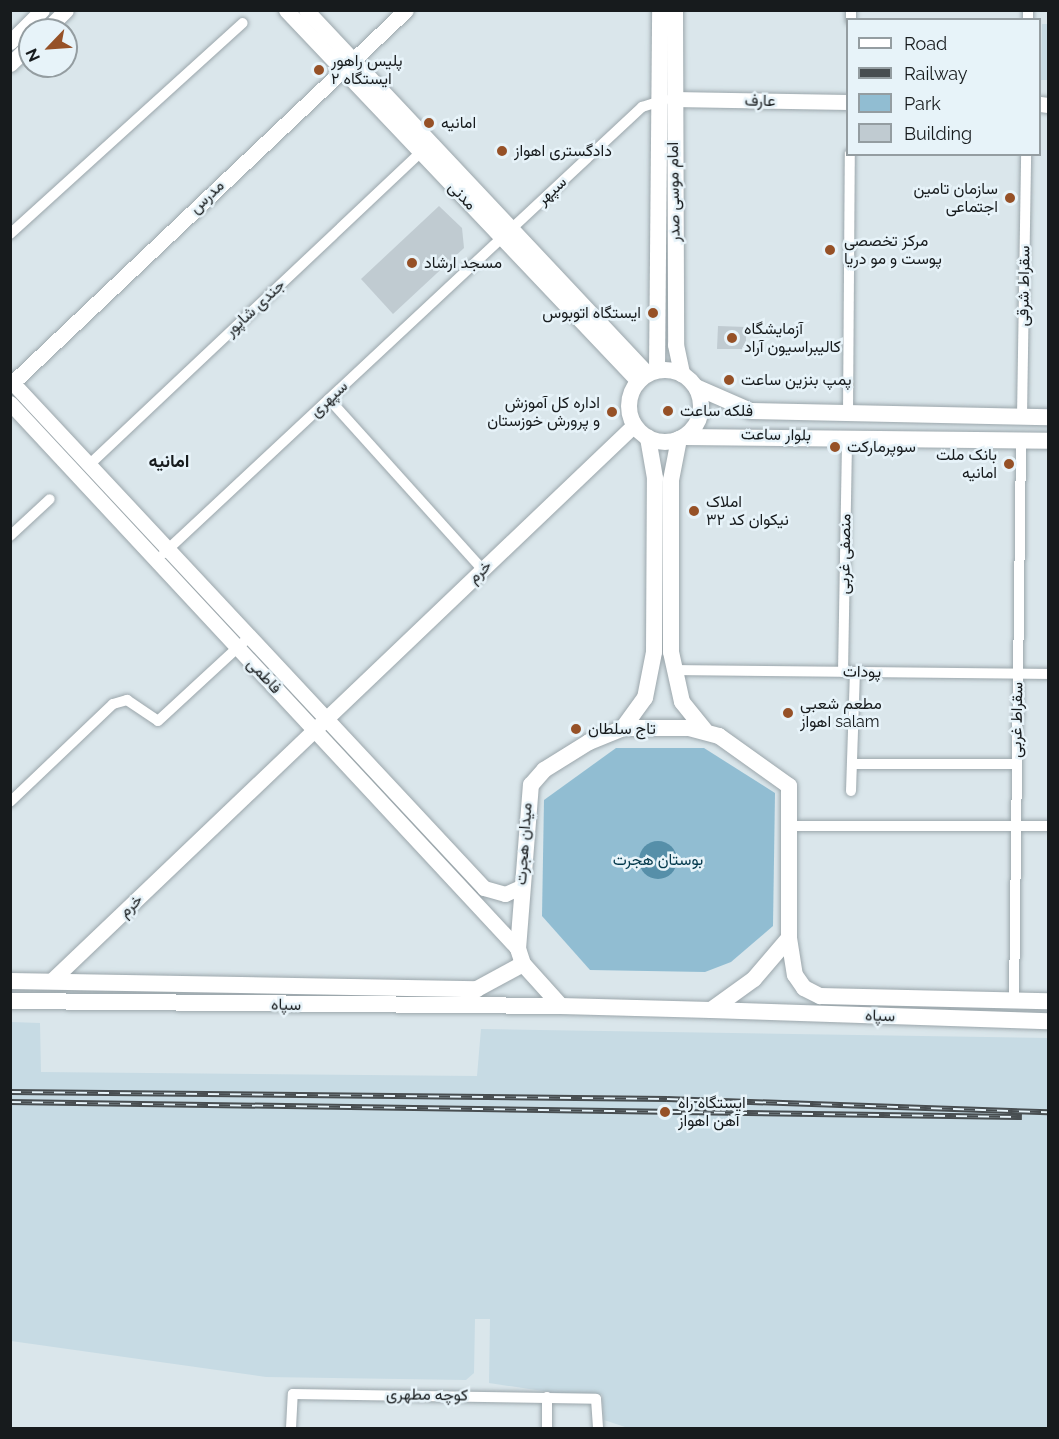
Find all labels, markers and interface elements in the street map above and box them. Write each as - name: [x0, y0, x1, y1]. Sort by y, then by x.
- north arrow: [18, 18, 78, 78]
- legend: [846, 18, 1041, 156]
- text: Road: [904, 33, 947, 54]
- text: N: [22, 45, 44, 65]
- place label: پلیس راهور ایستگاه ۲: [331, 51, 403, 89]
- marker: پلیس راهور ایستگاه ۲: [312, 63, 326, 77]
- text: Railway: [904, 63, 968, 84]
- street label: عارف: [744, 91, 776, 111]
- text: Park: [904, 93, 941, 114]
- place label: امانیه: [441, 113, 476, 133]
- marker: امانیه: [422, 116, 436, 130]
- text: Building: [904, 123, 972, 144]
- place label: دادگستری اهواز: [514, 141, 612, 161]
- street label: امام موسی صدر: [664, 142, 684, 242]
- marker: دادگستری اهواز: [495, 144, 509, 158]
- street label: سپهر: [533, 173, 571, 209]
- street label: مدرس: [186, 176, 228, 218]
- street label: مدنی: [444, 178, 480, 214]
- place label: سازمان تامین اجتماعی: [913, 179, 998, 217]
- marker: سازمان تامین اجتماعی: [1003, 191, 1017, 205]
- place label: مرکز تخصصی پوست و مو دریا: [844, 231, 942, 269]
- marker: مرکز تخصصی پوست و مو دریا: [821, 241, 839, 259]
- street label: سقراط شرقی: [1014, 245, 1034, 327]
- place label: مسجد ارشاد: [424, 253, 502, 273]
- marker: مسجد ارشاد: [405, 256, 419, 270]
- street label: جندی شاپور: [221, 275, 289, 341]
- place label: ایستگاه اتوبوس: [542, 303, 641, 323]
- marker: ایستگاه اتوبوس: [646, 306, 660, 320]
- place label: آزمایشگاه کالیبراسیون آراد: [744, 319, 841, 357]
- marker: آزمایشگاه کالیبراسیون آراد: [725, 331, 739, 345]
- place label: پمپ بنزین ساعت: [741, 370, 852, 390]
- marker: پمپ بنزین ساعت: [722, 373, 736, 387]
- street label: سپهری: [306, 377, 352, 421]
- place label: اداره کل آموزش و پرورش خوزستان: [487, 393, 600, 431]
- place label: فلکه ساعت: [680, 401, 753, 421]
- marker: فلکه ساعت: [661, 404, 675, 418]
- marker: اداره کل آموزش و پرورش خوزستان: [605, 405, 619, 419]
- street label: بلوار ساعت: [741, 425, 811, 445]
- place label: سوپرمارکت: [847, 437, 916, 457]
- marker: سوپرمارکت: [828, 440, 842, 454]
- place label: بانک ملت امانیه: [936, 445, 997, 483]
- district label: امانیه: [149, 450, 189, 472]
- marker: بانک ملت امانیه: [1002, 457, 1016, 471]
- place label: املاک نیکوان کد ۳۲: [706, 492, 789, 530]
- marker: املاک نیکوان کد ۳۲: [687, 504, 701, 518]
- street label: منصفی غربی: [835, 513, 855, 595]
- street label: خرم: [464, 556, 496, 588]
- street label: فاطمی: [243, 654, 285, 698]
- street label: پودات: [843, 662, 881, 682]
- street label: سقراط غربی: [1007, 682, 1027, 758]
- place label: مطعم شعبي اهواز salam: [800, 694, 882, 732]
- marker: مطعم شعبي اهواز salam: [781, 706, 795, 720]
- place label: تاج سلطان: [588, 719, 656, 739]
- marker: تاج سلطان: [569, 722, 583, 736]
- street label: میدان هجرت: [512, 802, 536, 886]
- park label: بوستان هجرت: [613, 850, 703, 870]
- street label: خرم: [115, 890, 147, 922]
- street label: سپاه: [271, 995, 301, 1015]
- street label: سپاه: [865, 1006, 895, 1026]
- place label: ایستگاه راه آهن اهواز: [678, 1093, 746, 1131]
- marker: ایستگاه راه آهن اهواز: [656, 1103, 674, 1121]
- street label: کوچه مطهری: [386, 1385, 468, 1405]

